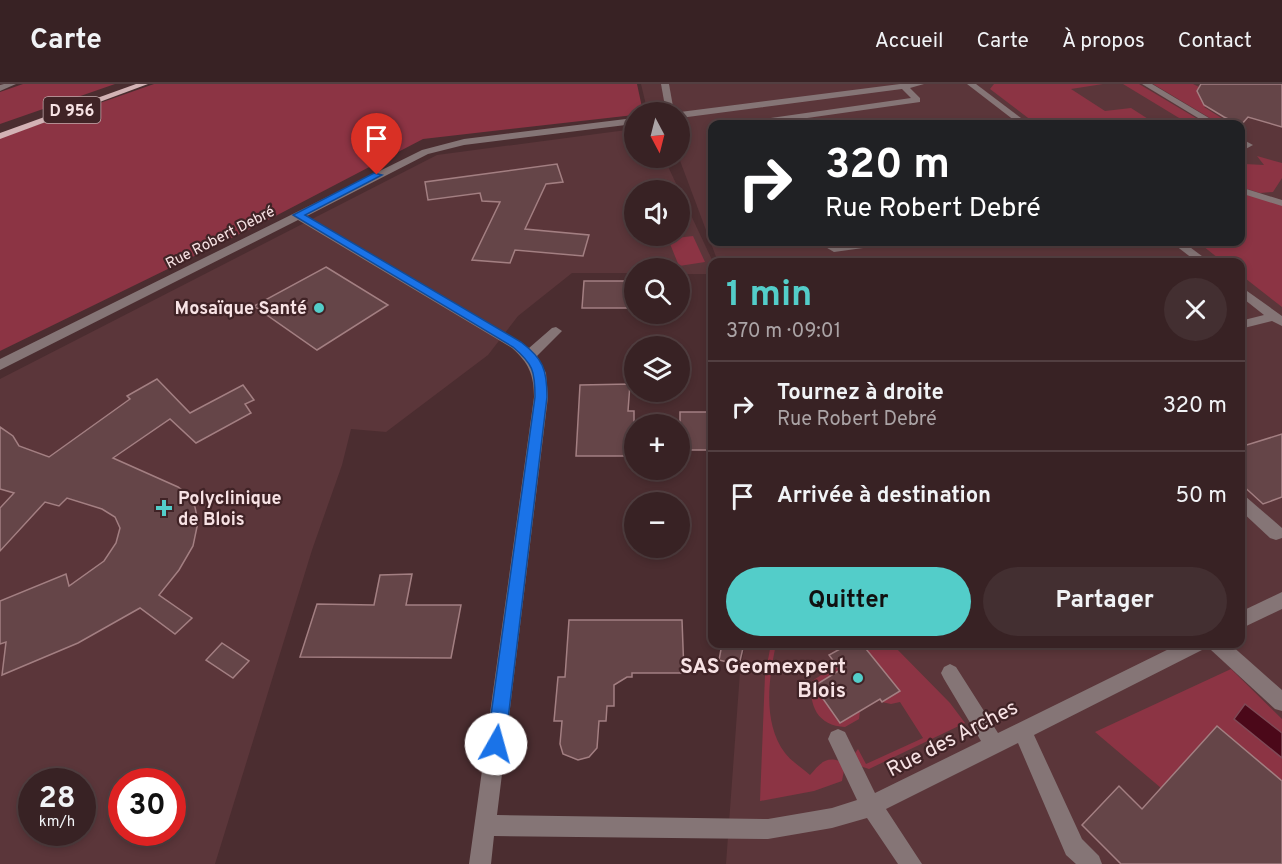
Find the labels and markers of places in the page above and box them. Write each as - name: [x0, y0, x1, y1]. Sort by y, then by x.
- pin: [351, 113, 402, 175]
- place label: Mosaïque Santé: [175, 298, 307, 321]
- marker: Mosaïque Santé: [312, 301, 326, 315]
- place label: Polyclinique de Blois: [178, 488, 281, 532]
- marker: Polyclinique de Blois: [155, 499, 173, 517]
- place label: SAS Geomexpert Blois: [680, 654, 846, 705]
- marker: SAS Geomexpert Blois: [851, 671, 865, 685]

